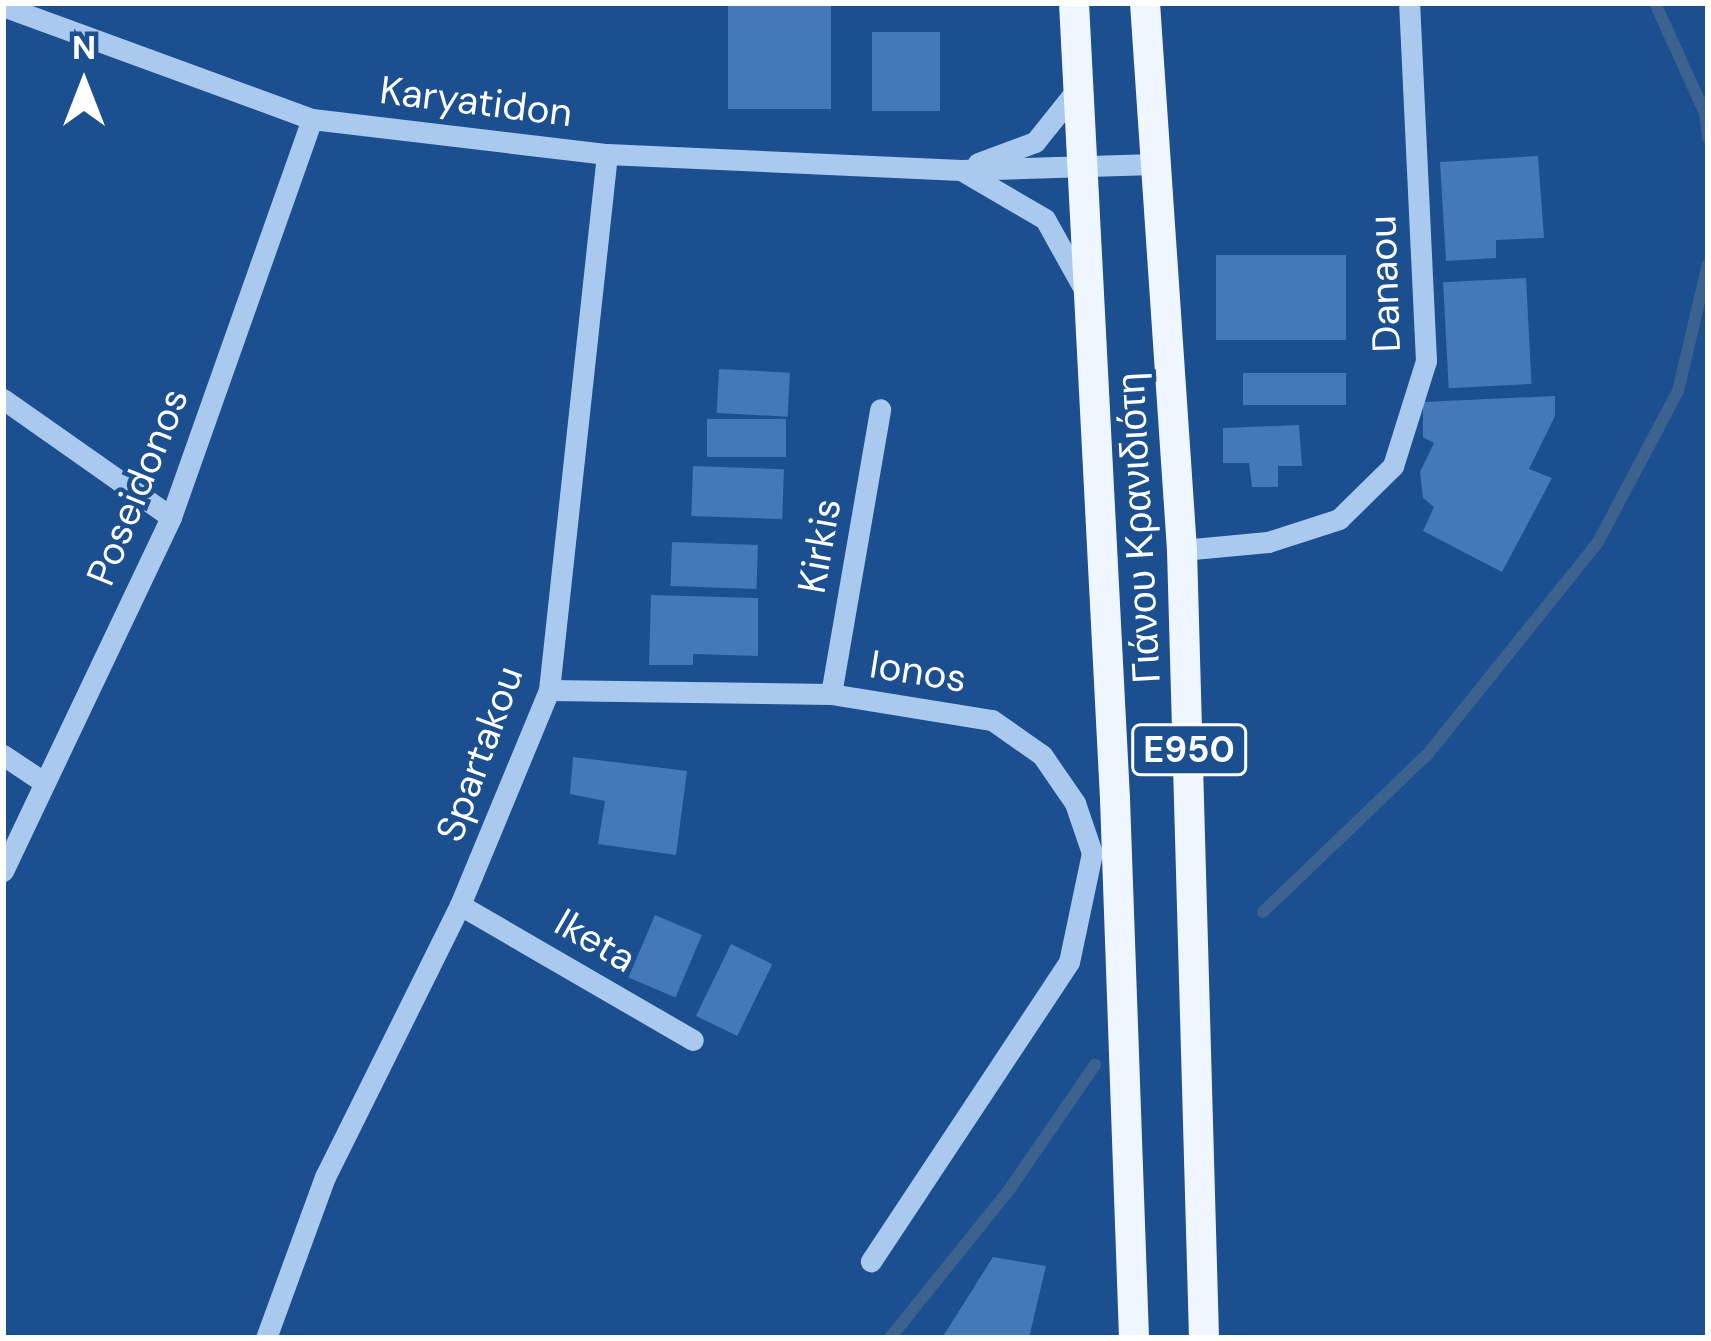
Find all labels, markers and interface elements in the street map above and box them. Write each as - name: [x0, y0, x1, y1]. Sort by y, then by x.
- north arrow: [24, 24, 144, 144]
- text: N: [72, 26, 96, 69]
- street label: Karyatidon: [377, 67, 575, 137]
- street label: Danaou: [1359, 215, 1411, 353]
- street label: Γιάνου Κρανιδιότη: [1107, 371, 1171, 685]
- street label: Poseidonos: [77, 382, 199, 592]
- street label: Kirkis: [789, 495, 851, 597]
- street label: Ionos: [866, 641, 970, 703]
- street label: Spartakou: [427, 660, 533, 848]
- road number: E950: [1129, 720, 1249, 780]
- street label: Iketa: [546, 899, 644, 983]

